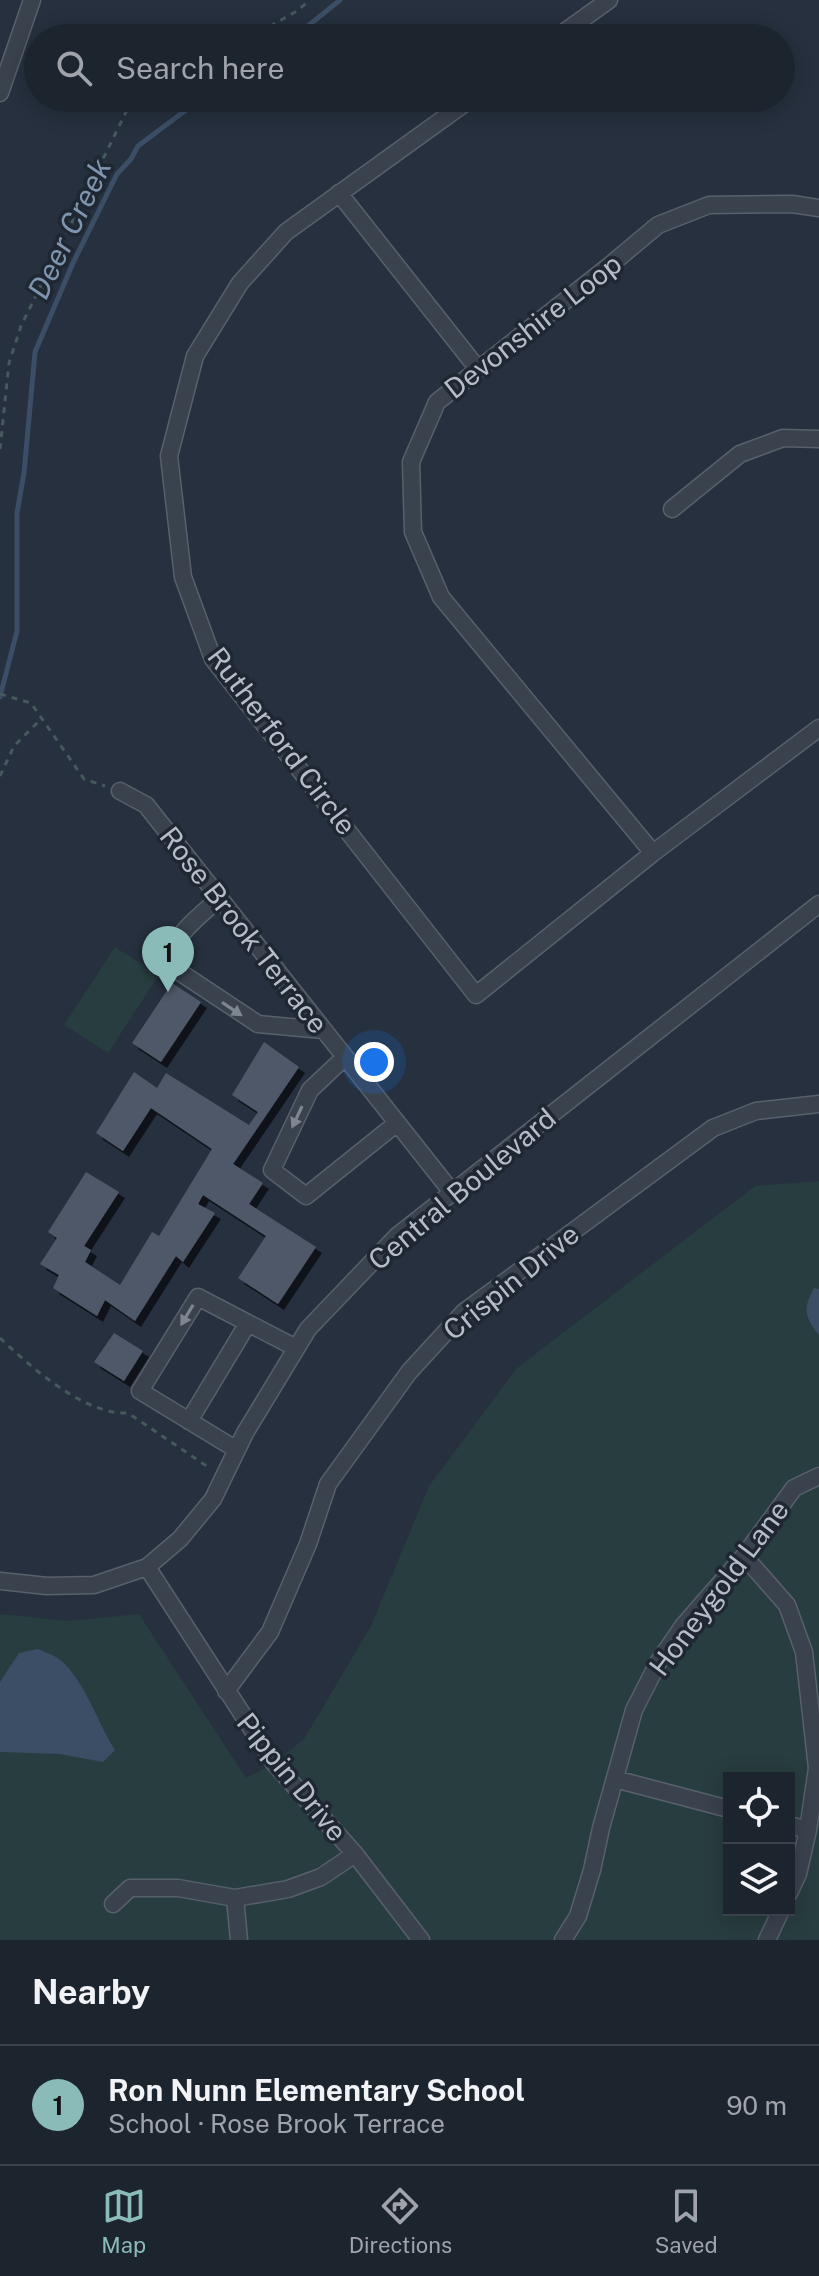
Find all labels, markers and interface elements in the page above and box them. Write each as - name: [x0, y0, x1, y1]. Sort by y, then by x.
- search box: [24, 24, 795, 112]
- icon: search: [52, 46, 96, 90]
- text: Search here: [116, 50, 284, 86]
- water label: Deer Creek: [20, 152, 119, 304]
- street label: Devonshire Loop: [438, 246, 628, 405]
- street label: Rutherford Circle: [201, 641, 364, 841]
- street label: Rose Brook Terrace: [154, 820, 335, 1040]
- pin: 1: [142, 926, 194, 992]
- one-way arrow: [221, 1001, 242, 1016]
- your location: [354, 1042, 394, 1082]
- street label: Central Boulevard: [361, 1101, 562, 1276]
- one-way arrow: [290, 1105, 304, 1129]
- street label: Crispin Drive: [436, 1217, 585, 1346]
- one-way arrow: [180, 1304, 194, 1326]
- street label: Honeygold Lane: [642, 1494, 795, 1682]
- street label: Pippin Drive: [231, 1706, 354, 1847]
- map controls: [723, 1772, 795, 1916]
- button: locate: [723, 1772, 795, 1844]
- button: layers: [723, 1844, 795, 1916]
- text: Nearby: [32, 1972, 150, 2012]
- text: Ron Nunn Elementary School: [108, 2072, 525, 2108]
- text: 1: [52, 2090, 64, 2121]
- text: 90 m: [726, 2090, 787, 2121]
- text: School · Rose Brook Terrace: [108, 2108, 445, 2139]
- tab: Map: [101, 2184, 146, 2258]
- tab: Directions: [349, 2184, 452, 2258]
- tab: Saved: [655, 2184, 718, 2258]

